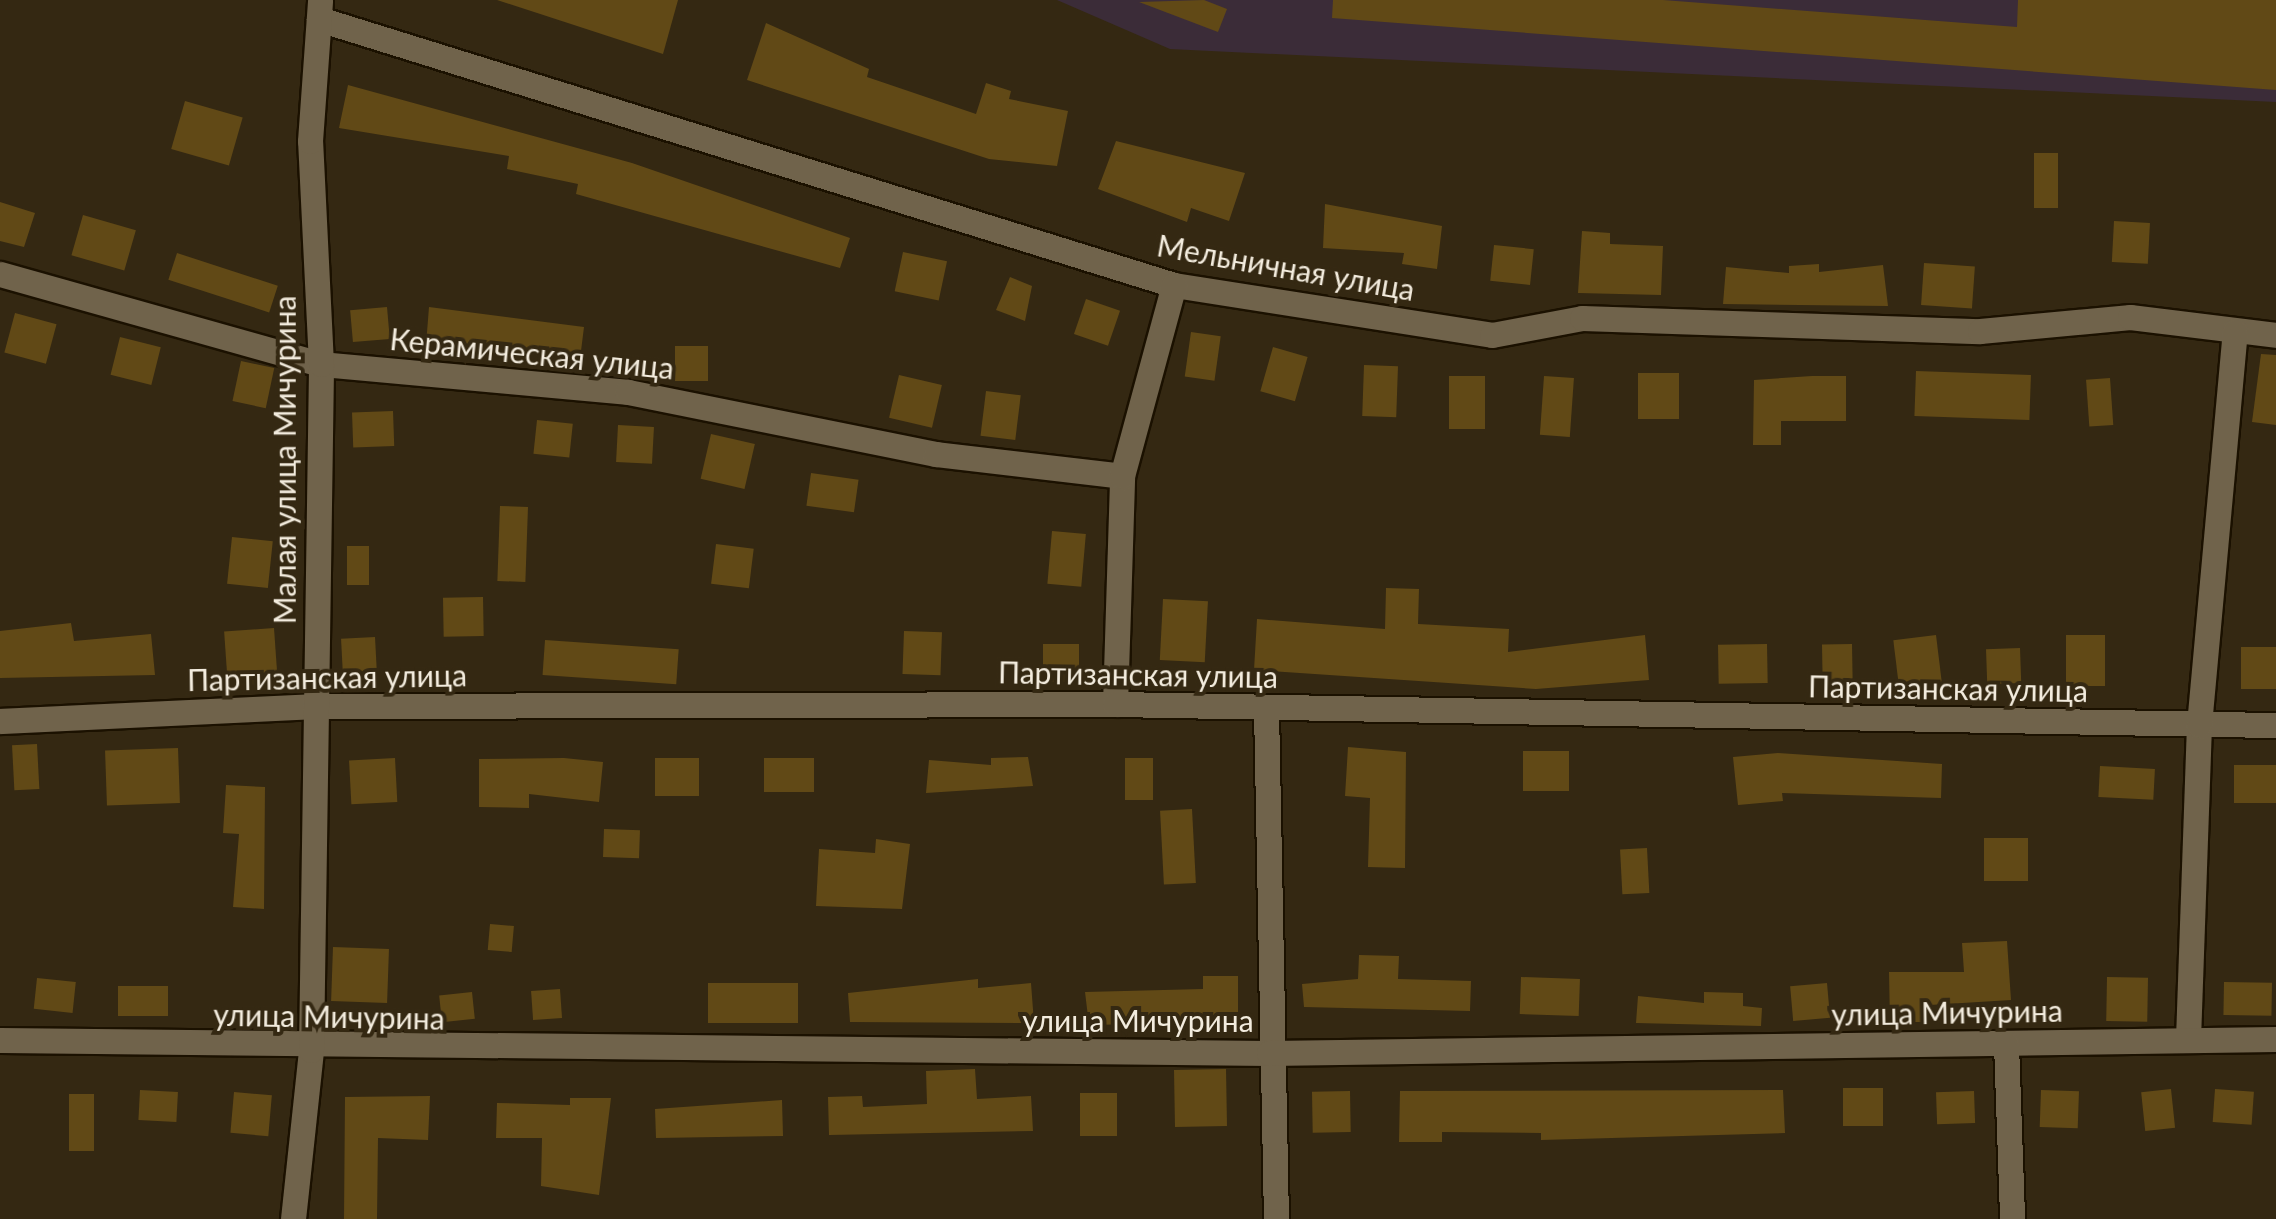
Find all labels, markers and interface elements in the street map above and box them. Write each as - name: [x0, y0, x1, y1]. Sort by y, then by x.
- street label: Мельничная улица: [1154, 227, 1418, 307]
- street label: Малая улица Мичурина: [266, 296, 302, 624]
- street label: Керамическая улица: [388, 320, 676, 386]
- street label: Партизанская улица: [998, 654, 1278, 694]
- street label: Партизанская улица: [187, 657, 467, 697]
- street label: Партизанская улица: [1808, 668, 2088, 708]
- street label: улица Мичурина: [1831, 992, 2063, 1032]
- street label: улица Мичурина: [213, 996, 445, 1036]
- street label: улица Мичурина: [1022, 1002, 1254, 1038]

